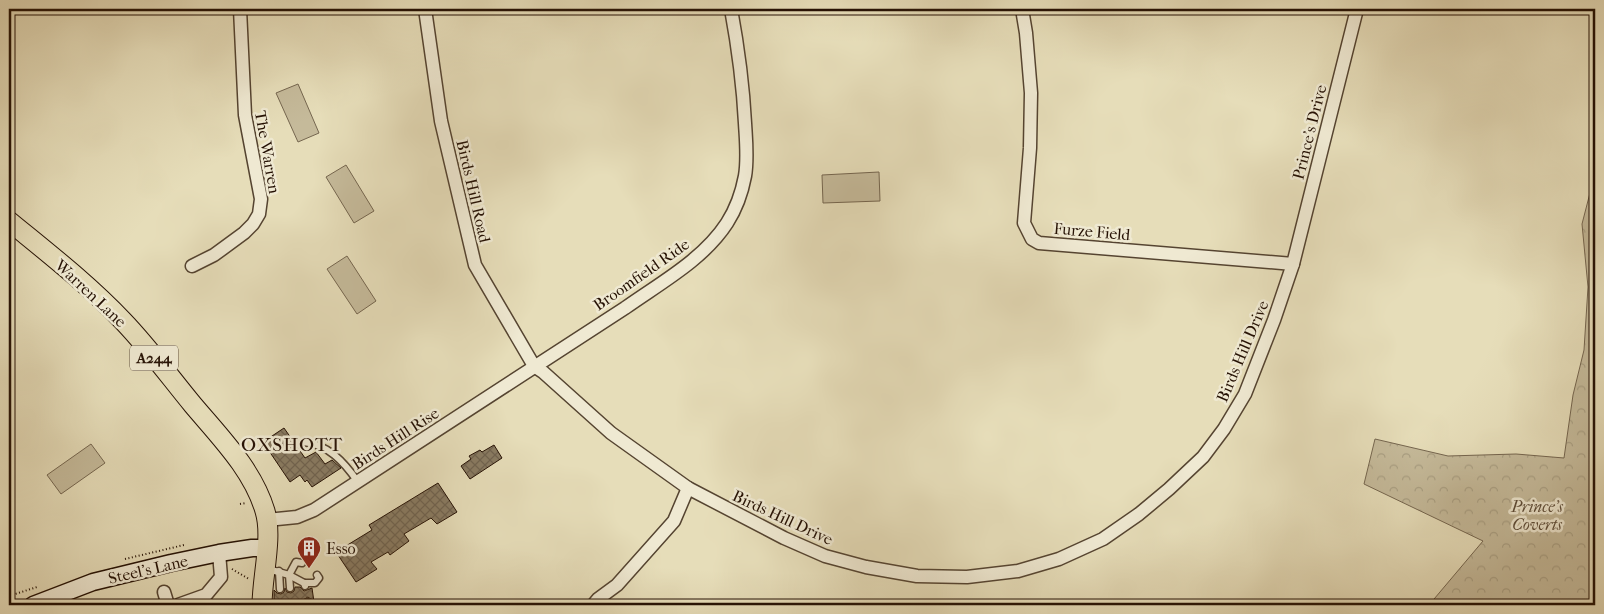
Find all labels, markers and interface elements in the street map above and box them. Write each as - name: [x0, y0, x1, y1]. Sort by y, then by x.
- street label: Prince's Drive: [1289, 83, 1330, 182]
- street label: The Warren: [251, 109, 284, 196]
- street label: Birds Hill Road: [452, 138, 495, 245]
- street label: Furze Field: [1053, 219, 1131, 244]
- street label: Broomfield Ride: [590, 234, 693, 314]
- street label: Warren Lane: [50, 255, 130, 331]
- street label: Birds Hill Drive: [1213, 297, 1272, 405]
- road number: A244: [130, 346, 178, 370]
- street label: Birds Hill Rise: [348, 403, 442, 474]
- district label: OXSHOTT: [241, 434, 343, 456]
- street label: Birds Hill Drive: [730, 486, 836, 549]
- park label: Prince's Coverts: [1510, 497, 1564, 534]
- building icon: Esso: [296, 535, 322, 569]
- place label: Esso: [326, 539, 356, 558]
- street label: Steel's Lane: [106, 551, 190, 588]

